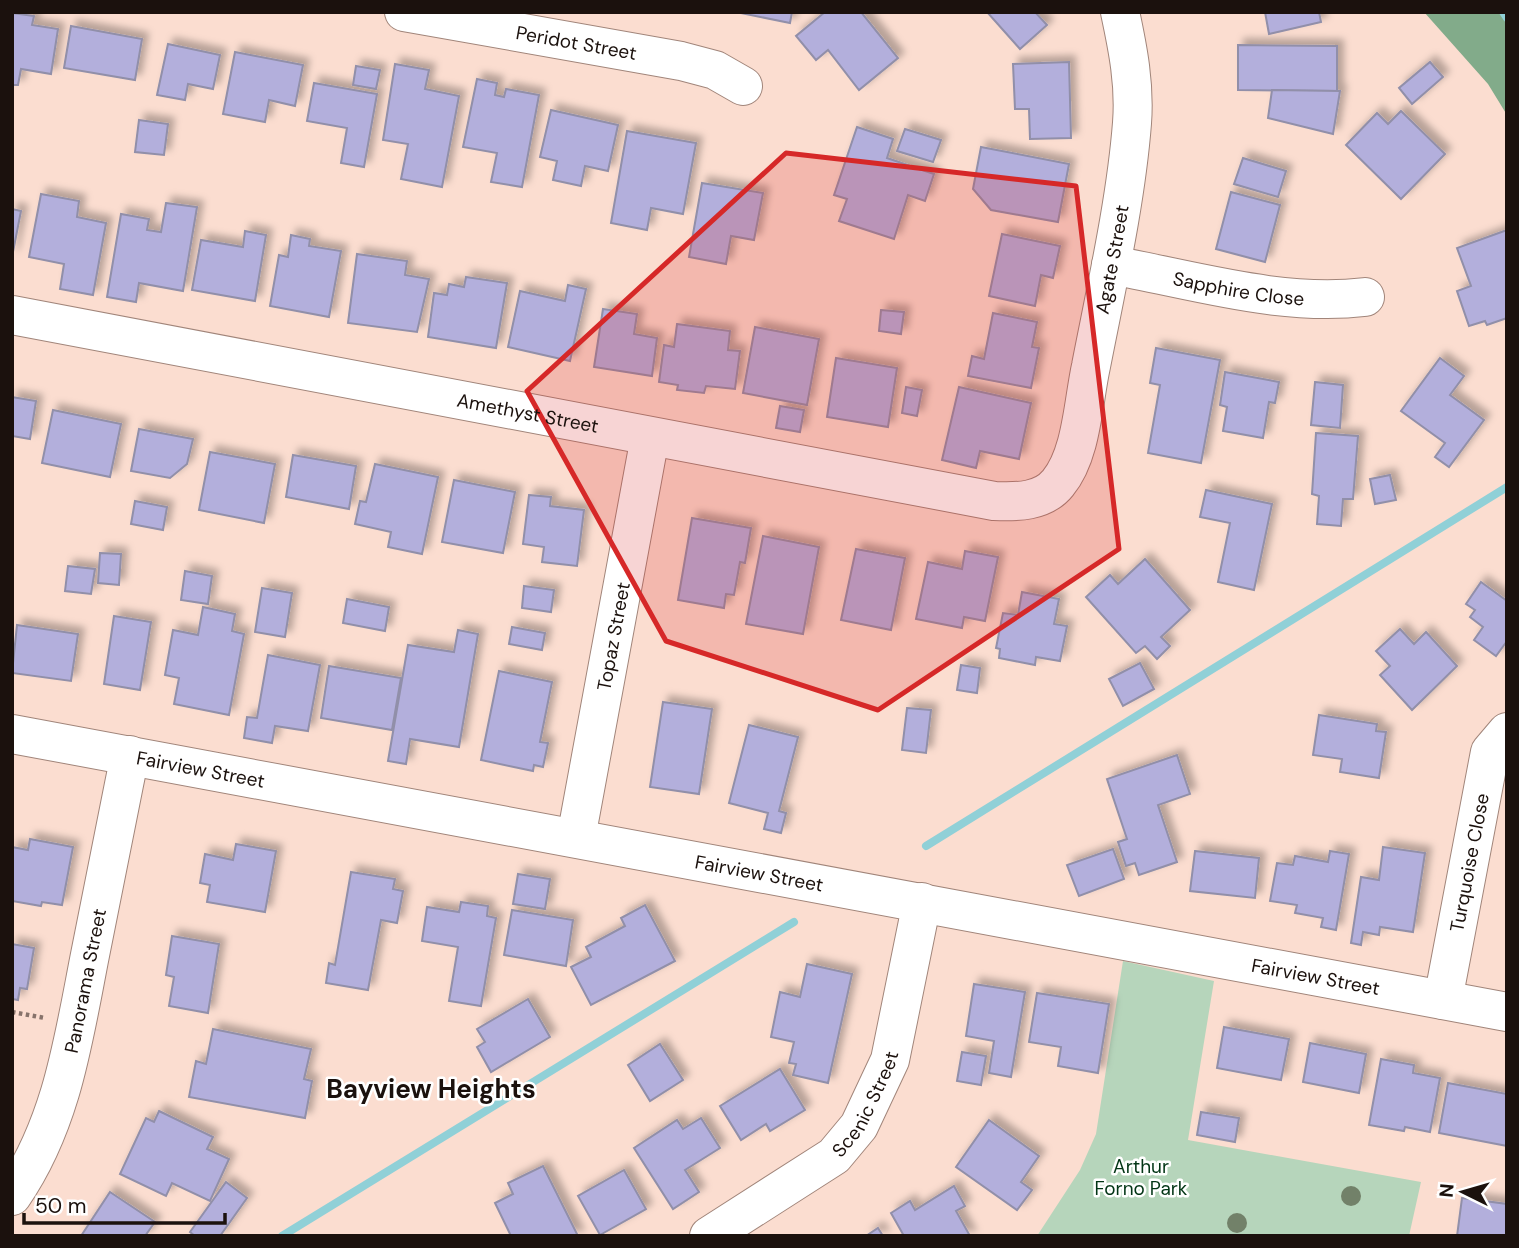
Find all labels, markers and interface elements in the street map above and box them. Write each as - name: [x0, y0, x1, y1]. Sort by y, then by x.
- street label: Peridot Street: [514, 20, 639, 66]
- street label: Agate Street: [1090, 203, 1135, 316]
- street label: Sapphire Close: [1171, 266, 1305, 311]
- street label: Amethyst Street: [455, 388, 601, 439]
- street label: Topaz Street: [591, 580, 636, 693]
- street label: Fairview Street: [135, 745, 267, 794]
- street label: Turquoise Close: [1444, 791, 1495, 934]
- street label: Fairview Street: [693, 849, 825, 898]
- street label: Panorama Street: [59, 906, 112, 1056]
- street label: Fairview Street: [1249, 953, 1382, 1001]
- street label: Scenic Street: [826, 1049, 904, 1162]
- district label: Bayview Heights: [326, 1072, 536, 1106]
- park label: Arthur Forno Park: [1095, 1154, 1188, 1201]
- north arrow: [1428, 1157, 1498, 1227]
- scale bar: [24, 1182, 226, 1226]
- text: N: [1434, 1183, 1460, 1199]
- text: 50 m: [35, 1192, 86, 1220]

